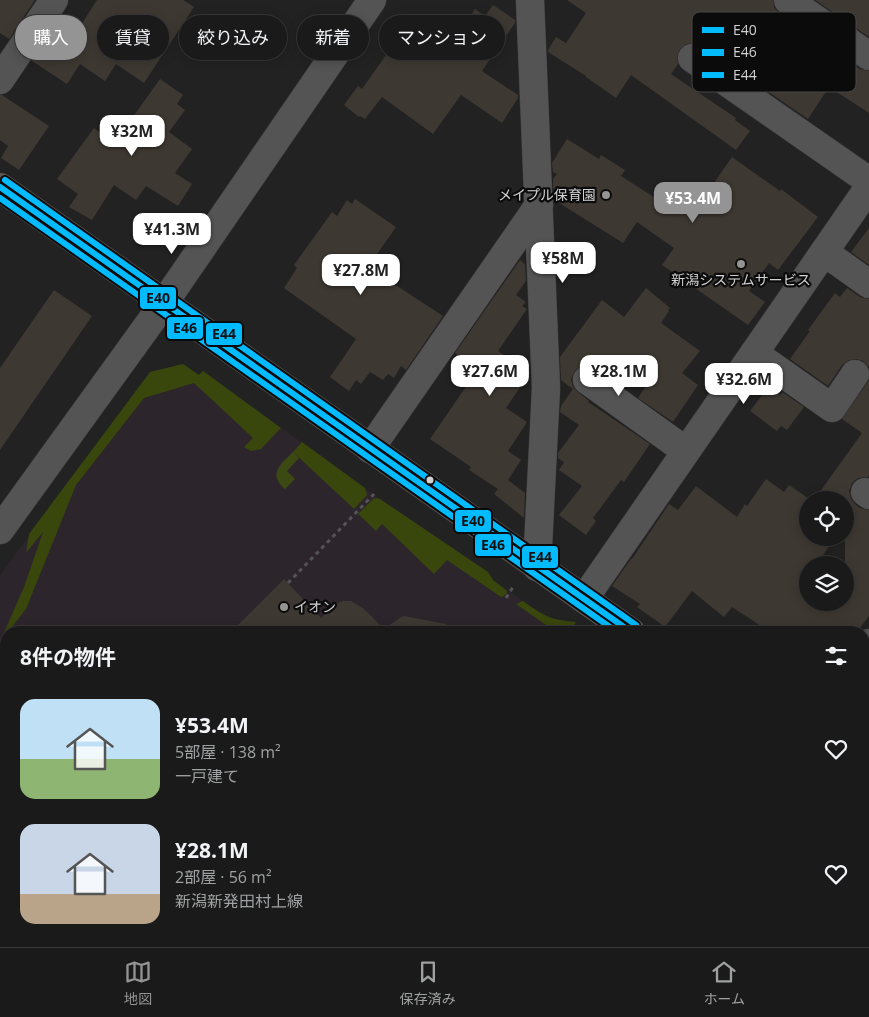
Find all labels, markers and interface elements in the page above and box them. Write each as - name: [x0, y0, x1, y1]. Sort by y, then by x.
- legend: [692, 12, 856, 92]
- chip: 購入: [15, 15, 87, 60]
- chip: 賃貸: [97, 15, 169, 60]
- chip: 絞り込み: [179, 15, 287, 60]
- chip: 新着: [297, 15, 369, 60]
- chip: マンション: [379, 15, 505, 60]
- text: E40: [733, 20, 757, 39]
- text: E46: [733, 42, 757, 61]
- text: E44: [733, 65, 757, 84]
- pin: ¥32M: [102, 114, 162, 157]
- text: ¥32M: [111, 120, 153, 142]
- pin: ¥53.4M: [652, 182, 734, 224]
- place label: メイプル保育園: [498, 185, 596, 204]
- text: ¥53.4M: [665, 187, 721, 209]
- marker: メイプル保育園: [600, 189, 612, 201]
- pin: ¥41.3M: [131, 212, 213, 255]
- text: ¥41.3M: [144, 218, 200, 240]
- pin: ¥58M: [533, 242, 593, 284]
- text: ¥58M: [542, 247, 584, 269]
- pin: ¥27.8M: [320, 254, 402, 296]
- marker: 新潟システムサービス: [735, 258, 747, 270]
- text: ¥27.8M: [333, 259, 389, 281]
- place label: 新潟システムサービス: [671, 270, 811, 289]
- line badge: E40: [139, 286, 177, 310]
- text: E40: [146, 288, 170, 307]
- line badge: E46: [166, 316, 204, 340]
- text: E46: [173, 318, 197, 337]
- line badge: E44: [205, 322, 243, 346]
- text: E44: [212, 324, 236, 343]
- pin: ¥27.6M: [449, 354, 531, 397]
- pin: ¥28.1M: [578, 354, 660, 397]
- text: ¥27.6M: [462, 360, 518, 382]
- text: ¥28.1M: [591, 360, 647, 382]
- pin: ¥32.6M: [703, 362, 785, 405]
- text: ¥32.6M: [716, 368, 772, 390]
- unlabelled marker: [425, 475, 435, 485]
- map controls: [799, 491, 854, 611]
- button: locate: [799, 491, 854, 546]
- line badge: E40: [454, 509, 492, 533]
- text: E40: [461, 511, 485, 530]
- line badge: E46: [474, 533, 512, 557]
- text: E46: [481, 535, 505, 554]
- line badge: E44: [521, 545, 559, 569]
- text: E44: [528, 547, 552, 566]
- button: layers: [799, 556, 854, 611]
- place label: イオン: [294, 597, 336, 616]
- marker: イオン: [278, 601, 290, 613]
- icon: filters: [822, 642, 850, 670]
- text: 8件の物件: [20, 643, 116, 671]
- text: ¥53.4M: [175, 711, 249, 739]
- icon: home: [60, 719, 120, 779]
- icon: heart: [822, 735, 850, 763]
- text: 5部屋 · 138 m²: [175, 741, 281, 763]
- text: 一戸建て: [175, 765, 239, 787]
- text: ¥28.1M: [175, 836, 249, 864]
- icon: home: [60, 844, 120, 904]
- icon: heart: [822, 860, 850, 888]
- text: 2部屋 · 56 m²: [175, 866, 272, 888]
- text: 新潟新発田村上線: [175, 890, 303, 912]
- tab: 地図: [124, 958, 152, 1008]
- tab: 保存済み: [400, 958, 456, 1008]
- tab: ホーム: [703, 958, 745, 1008]

